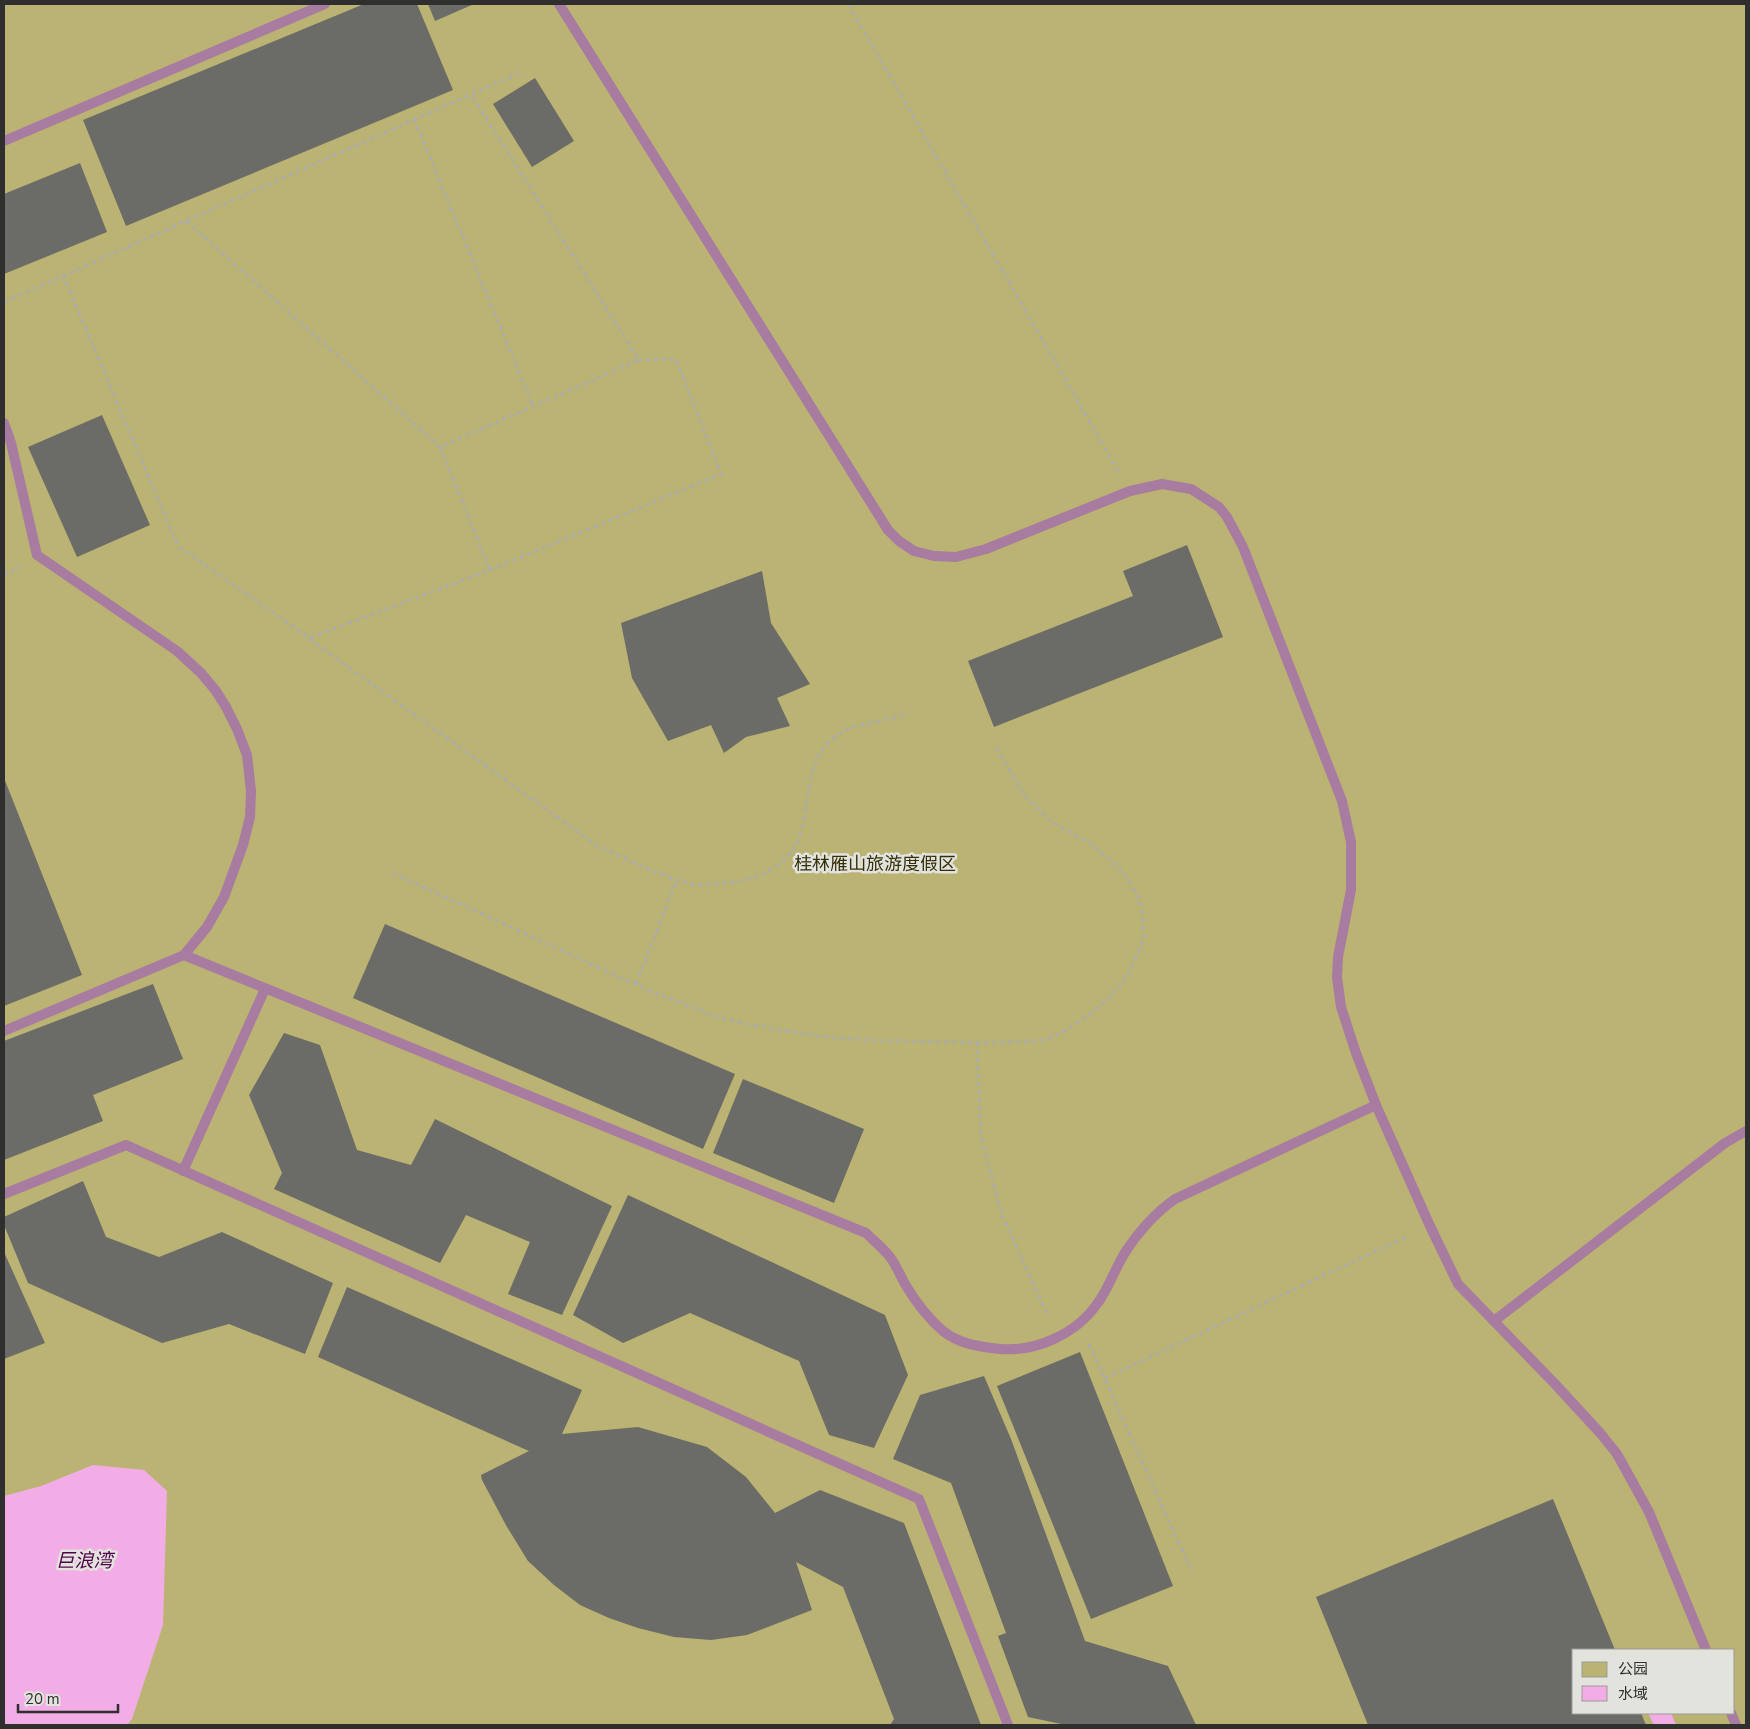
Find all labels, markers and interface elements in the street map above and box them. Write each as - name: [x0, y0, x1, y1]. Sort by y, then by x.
- park label: 桂林雁山旅游度假区: [794, 852, 956, 876]
- water label: 巨浪湾: [55, 1548, 115, 1574]
- legend: [1572, 1649, 1735, 1714]
- text: 公园: [1618, 1659, 1648, 1679]
- scale bar: [18, 1682, 118, 1714]
- text: 水域: [1618, 1684, 1648, 1704]
- text: 20 m: [25, 1689, 60, 1709]

